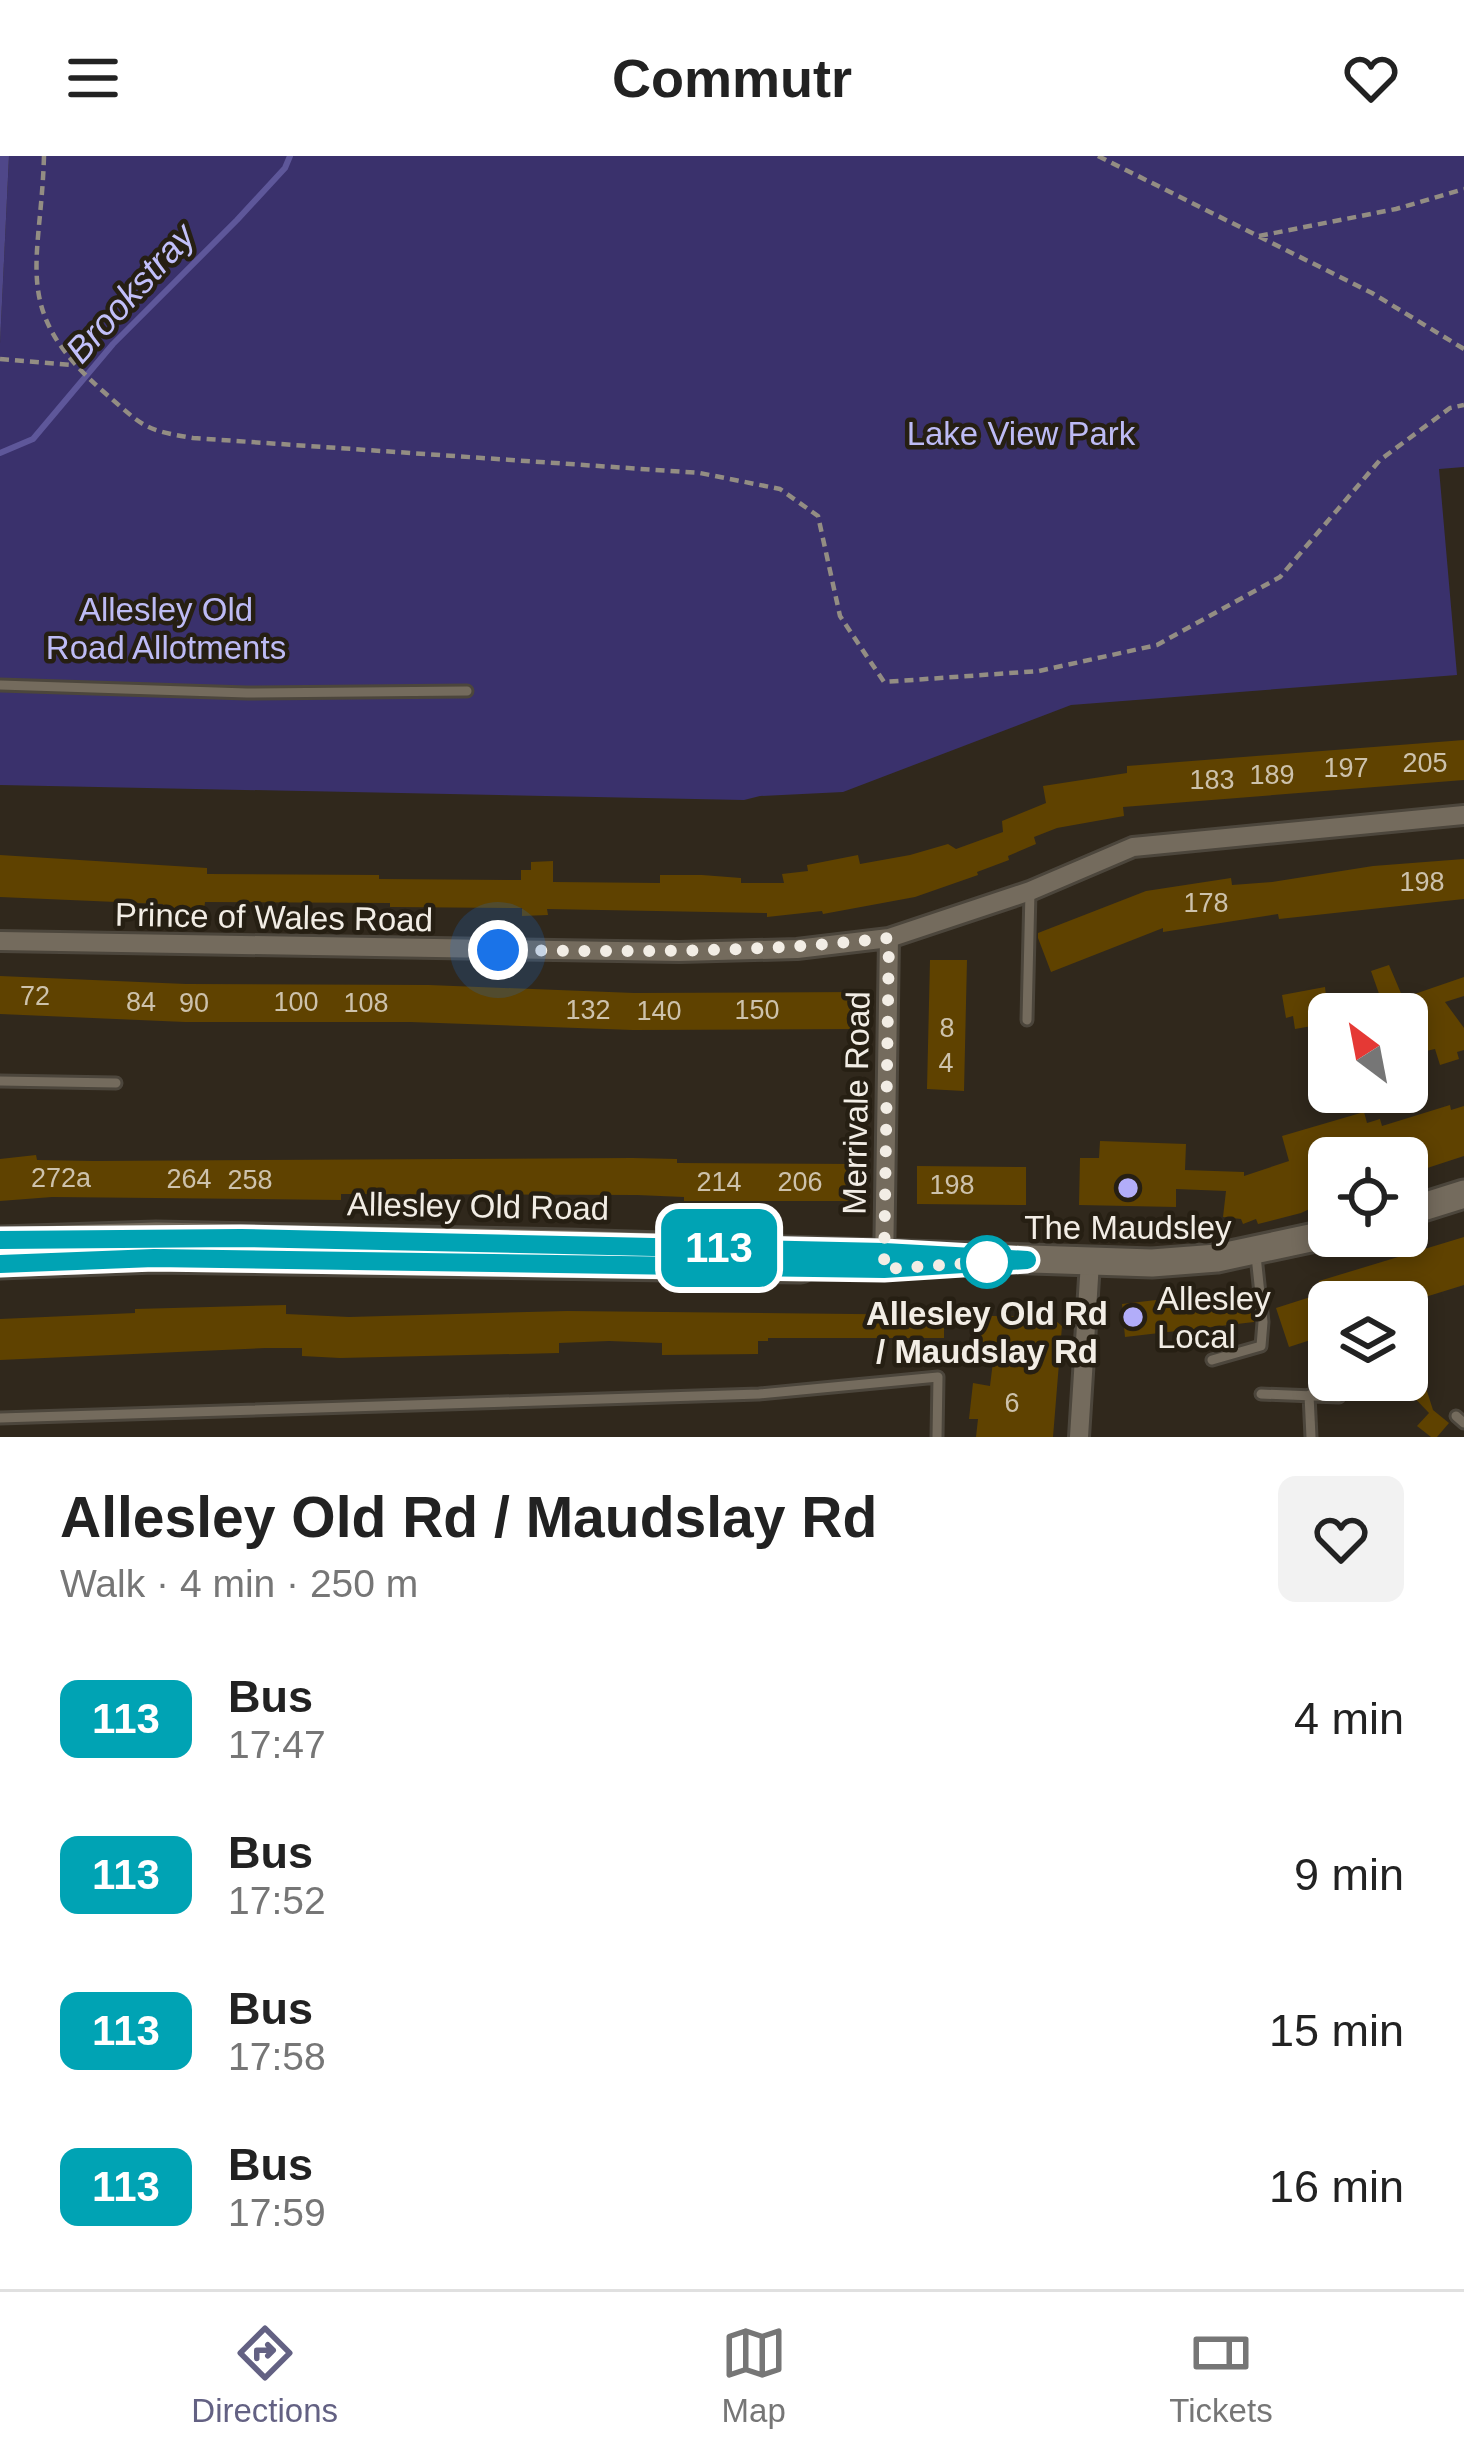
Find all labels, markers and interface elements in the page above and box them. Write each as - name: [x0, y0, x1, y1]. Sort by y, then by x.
- icon: menu: [60, 45, 126, 111]
- icon: heart: [1338, 45, 1404, 111]
- text: Commutr: [612, 48, 852, 108]
- water label: Brookstray: [57, 214, 204, 371]
- park label: Lake View Park: [907, 415, 1136, 452]
- park label: Allesley Old Road Allotments: [46, 591, 286, 666]
- house number: 205: [1402, 748, 1448, 778]
- house number: 197: [1323, 753, 1369, 783]
- house number: 189: [1249, 760, 1295, 790]
- house number: 183: [1189, 765, 1235, 795]
- house number: 198: [1399, 867, 1445, 897]
- house number: 178: [1183, 888, 1229, 918]
- street label: Prince of Wales Road: [115, 896, 433, 938]
- your location: [468, 920, 528, 980]
- house number: 72: [20, 981, 50, 1011]
- house number: 84: [126, 987, 156, 1017]
- house number: 100: [273, 987, 319, 1017]
- house number: 90: [179, 988, 209, 1018]
- house number: 108: [343, 988, 389, 1018]
- street label: Merrivale Road: [836, 991, 876, 1215]
- north arrow: [1308, 993, 1428, 1113]
- map controls: [1308, 993, 1428, 1401]
- house number: 132: [565, 995, 611, 1025]
- house number: 150: [734, 995, 780, 1025]
- house number: 140: [636, 996, 682, 1026]
- house number: 8: [939, 1013, 955, 1043]
- house number: 4: [938, 1048, 954, 1078]
- button: locate: [1308, 1137, 1428, 1257]
- house number: 272a: [31, 1163, 92, 1193]
- house number: 264: [166, 1164, 212, 1194]
- house number: 258: [227, 1165, 273, 1195]
- house number: 214: [696, 1167, 742, 1197]
- house number: 206: [777, 1167, 823, 1197]
- house number: 198: [929, 1170, 975, 1200]
- marker: The Maudsley: [1115, 1175, 1141, 1201]
- street label: Allesley Old Road: [347, 1185, 609, 1227]
- line badge: 113: [650, 1209, 788, 1287]
- place label: The Maudsley: [1024, 1209, 1232, 1246]
- text: 113: [685, 1224, 753, 1271]
- marker: Allesley Old Rd / Maudslay Rd: [962, 1237, 1012, 1287]
- place label: Allesley Local: [1157, 1280, 1271, 1355]
- button: layers: [1308, 1281, 1428, 1401]
- place label: Allesley Old Rd / Maudslay Rd: [866, 1295, 1108, 1370]
- marker: Allesley Local: [1120, 1304, 1146, 1330]
- house number: 6: [1004, 1388, 1020, 1418]
- button: heart: [1278, 1476, 1404, 1602]
- text: Allesley Old Rd / Maudslay Rd: [60, 1485, 877, 1549]
- text: Walk · 4 min · 250 m: [60, 1562, 418, 1605]
- text: Bus: [228, 1671, 313, 1722]
- text: 4 min: [1294, 1693, 1404, 1744]
- text: 113: [92, 1695, 160, 1742]
- text: 17:47: [228, 1723, 326, 1766]
- text: Bus: [228, 1827, 313, 1878]
- text: 9 min: [1294, 1849, 1404, 1900]
- text: 113: [92, 1851, 160, 1898]
- text: 17:52: [228, 1879, 326, 1922]
- text: Bus: [228, 1983, 313, 2034]
- text: 15 min: [1269, 2005, 1404, 2056]
- text: 113: [92, 2007, 160, 2054]
- text: 17:58: [228, 2035, 326, 2078]
- text: Bus: [228, 2139, 313, 2190]
- text: 16 min: [1269, 2161, 1404, 2212]
- text: 113: [92, 2163, 160, 2210]
- text: 17:59: [228, 2191, 326, 2234]
- tab: Directions: [191, 2320, 338, 2430]
- tab: Map: [721, 2320, 787, 2430]
- tab: Tickets: [1169, 2320, 1273, 2430]

